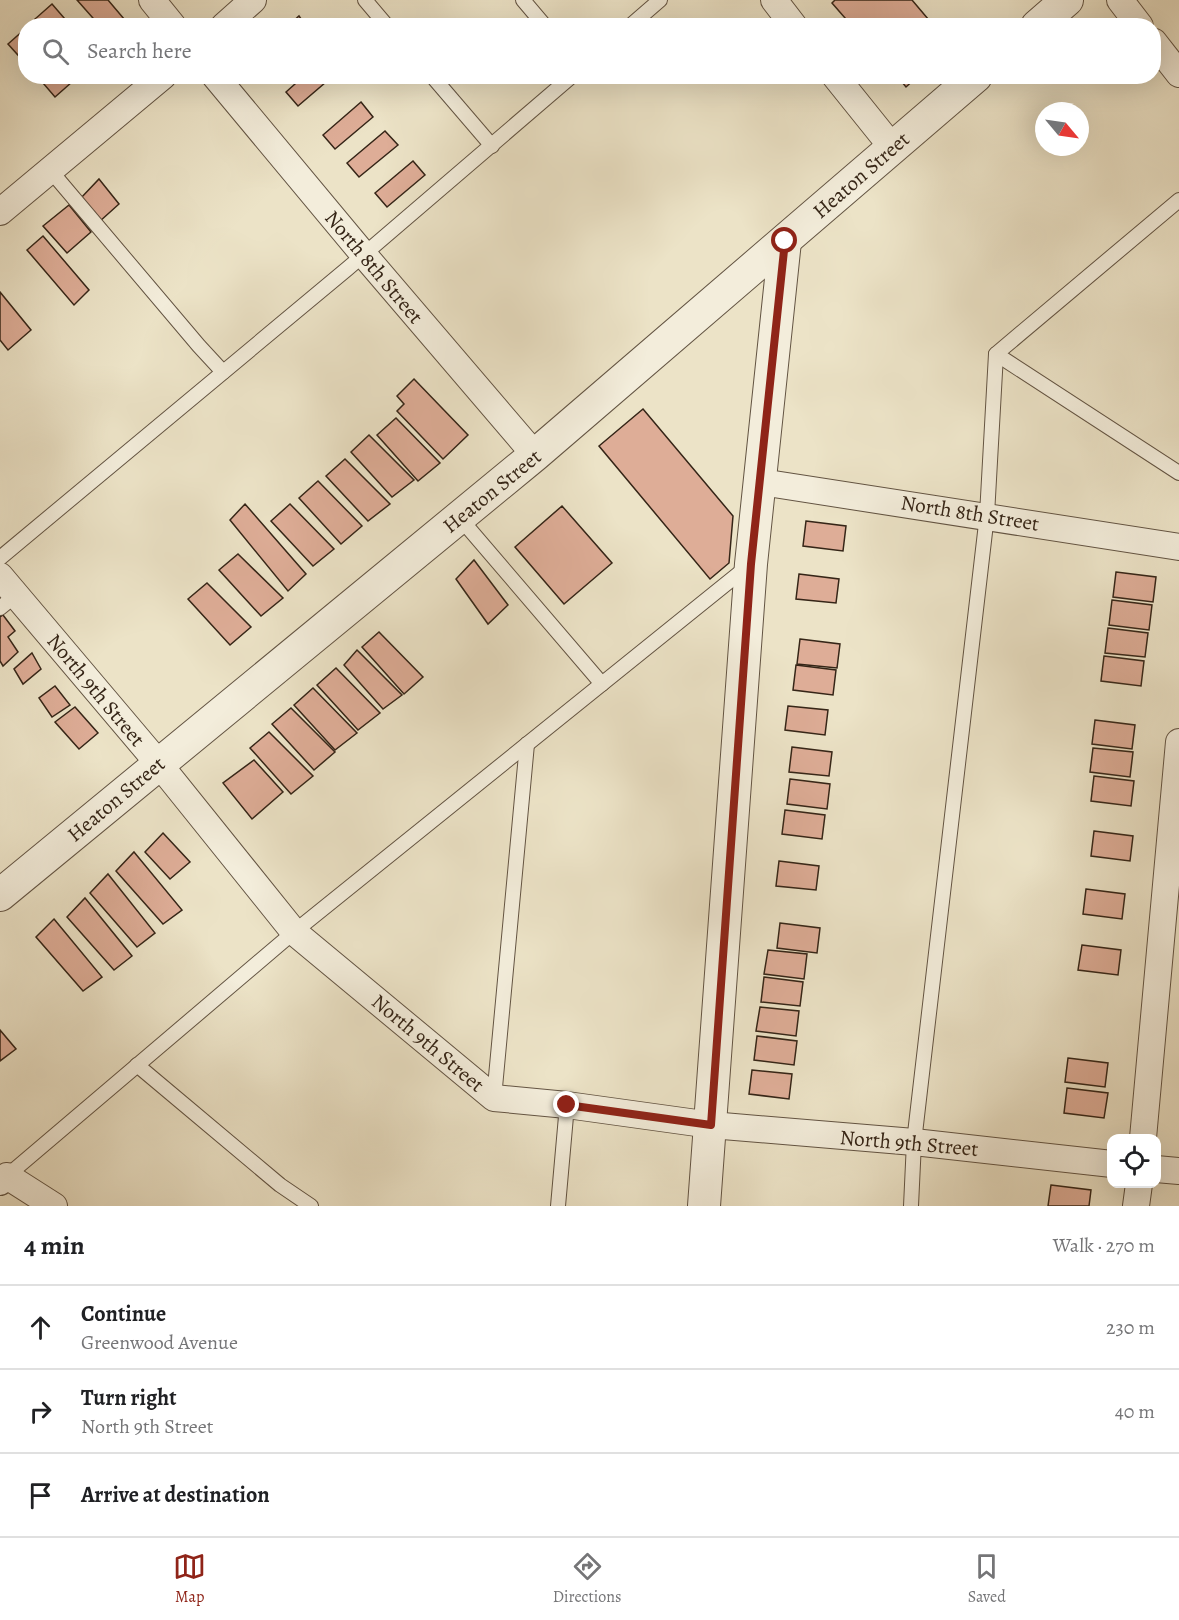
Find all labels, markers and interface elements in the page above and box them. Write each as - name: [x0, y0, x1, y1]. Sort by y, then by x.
- search box: [18, 18, 1161, 84]
- icon: search: [39, 35, 72, 68]
- text: Search here: [87, 36, 192, 66]
- north arrow: [1035, 102, 1089, 156]
- street label: Heaton Street: [807, 125, 915, 225]
- street label: North 8th Street: [318, 205, 430, 330]
- route start: [771, 227, 797, 253]
- street label: Heaton Street: [437, 443, 547, 539]
- street label: North 8th Street: [899, 488, 1041, 538]
- street label: North 9th Street: [41, 628, 151, 752]
- street label: Heaton Street: [61, 750, 171, 848]
- street label: North 9th Street: [366, 988, 490, 1098]
- route end: [553, 1091, 579, 1117]
- street label: North 9th Street: [839, 1123, 980, 1163]
- map controls: [1107, 1134, 1161, 1188]
- button: locate: [1107, 1134, 1161, 1188]
- text: 4 min: [24, 1228, 85, 1263]
- text: Walk · 270 m: [1053, 1232, 1155, 1259]
- text: Continue: [81, 1299, 166, 1329]
- icon: ahead: [24, 1311, 57, 1344]
- text: 230 m: [1106, 1314, 1155, 1341]
- text: Greenwood Avenue: [81, 1329, 238, 1356]
- text: Turn right: [81, 1383, 177, 1413]
- icon: right: [24, 1395, 57, 1428]
- text: 40 m: [1115, 1398, 1155, 1425]
- text: North 9th Street: [81, 1413, 213, 1440]
- icon: arrive: [24, 1479, 57, 1512]
- text: Arrive at destination: [81, 1480, 270, 1510]
- tab: Map: [173, 1550, 206, 1608]
- tab: Directions: [553, 1550, 621, 1608]
- tab: Saved: [968, 1550, 1006, 1608]

